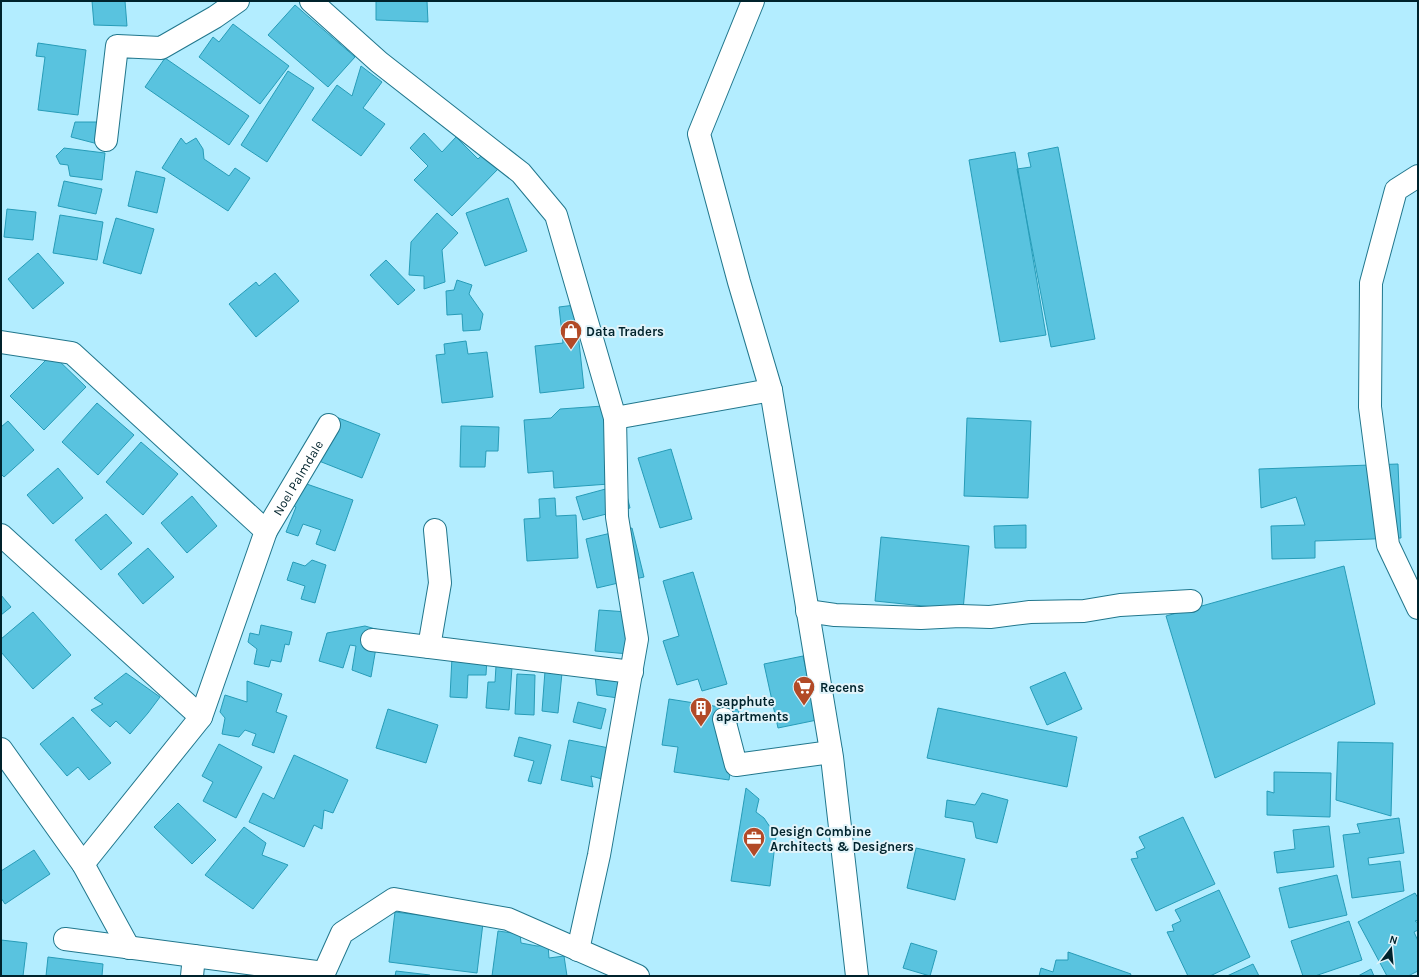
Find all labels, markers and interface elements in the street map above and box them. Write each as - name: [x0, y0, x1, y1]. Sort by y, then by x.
- shop icon: Data Traders: [558, 318, 584, 351]
- place label: Data Traders: [586, 324, 664, 339]
- street label: Noel Palmdale: [270, 437, 326, 518]
- supermarket icon: Recens: [791, 674, 817, 707]
- place label: Recens: [820, 680, 864, 695]
- place label: sapphute apartments: [716, 694, 789, 724]
- building icon: sapphute apartments: [688, 695, 714, 728]
- place label: Design Combine Architects & Designers: [770, 824, 914, 854]
- office icon: Design Combine Architects & Designers: [741, 825, 767, 858]
- north arrow: [1371, 929, 1411, 969]
- text: N: [1388, 933, 1399, 947]

